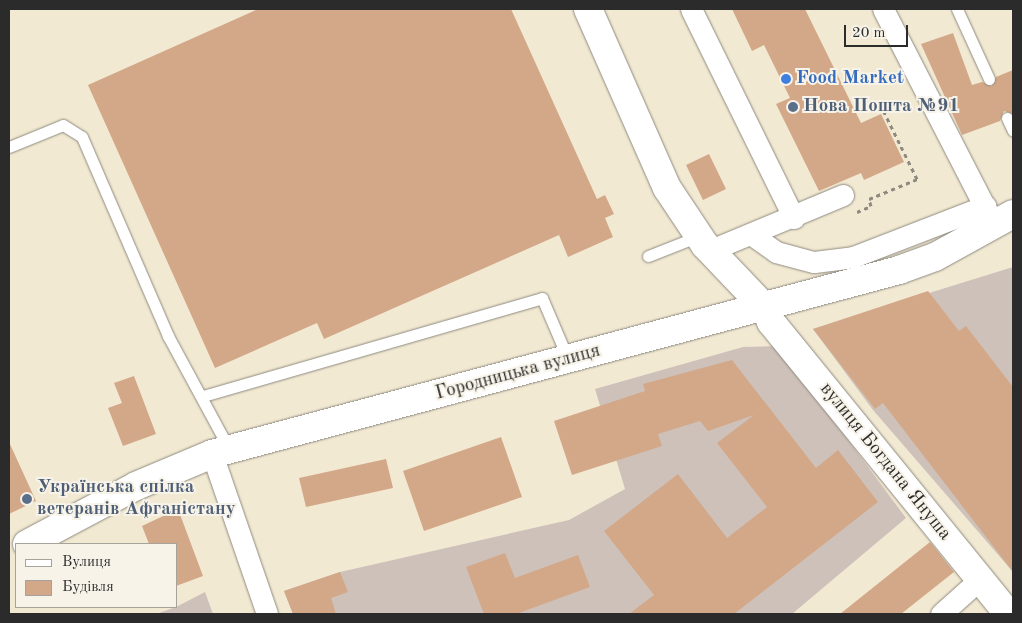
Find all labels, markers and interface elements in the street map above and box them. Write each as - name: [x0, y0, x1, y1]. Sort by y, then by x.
- scale bar: [847, 15, 911, 47]
- text: 20 m: [852, 26, 886, 41]
- place label: Food Market: [796, 68, 904, 90]
- marker: Food Market: [780, 73, 792, 85]
- place label: Нова Пошта №91: [803, 96, 959, 118]
- marker: Нова Пошта №91: [787, 101, 799, 113]
- street label: Городницька вулиця: [433, 340, 603, 406]
- street label: вулиця Богдана Януша: [814, 379, 956, 545]
- place label: Українська спілка ветеранів Афганістану: [37, 477, 236, 521]
- marker: Українська спілка ветеранів Афганістану: [21, 493, 33, 505]
- legend: [15, 543, 178, 608]
- text: Вулиця: [62, 555, 111, 570]
- text: Будівля: [62, 580, 114, 595]

